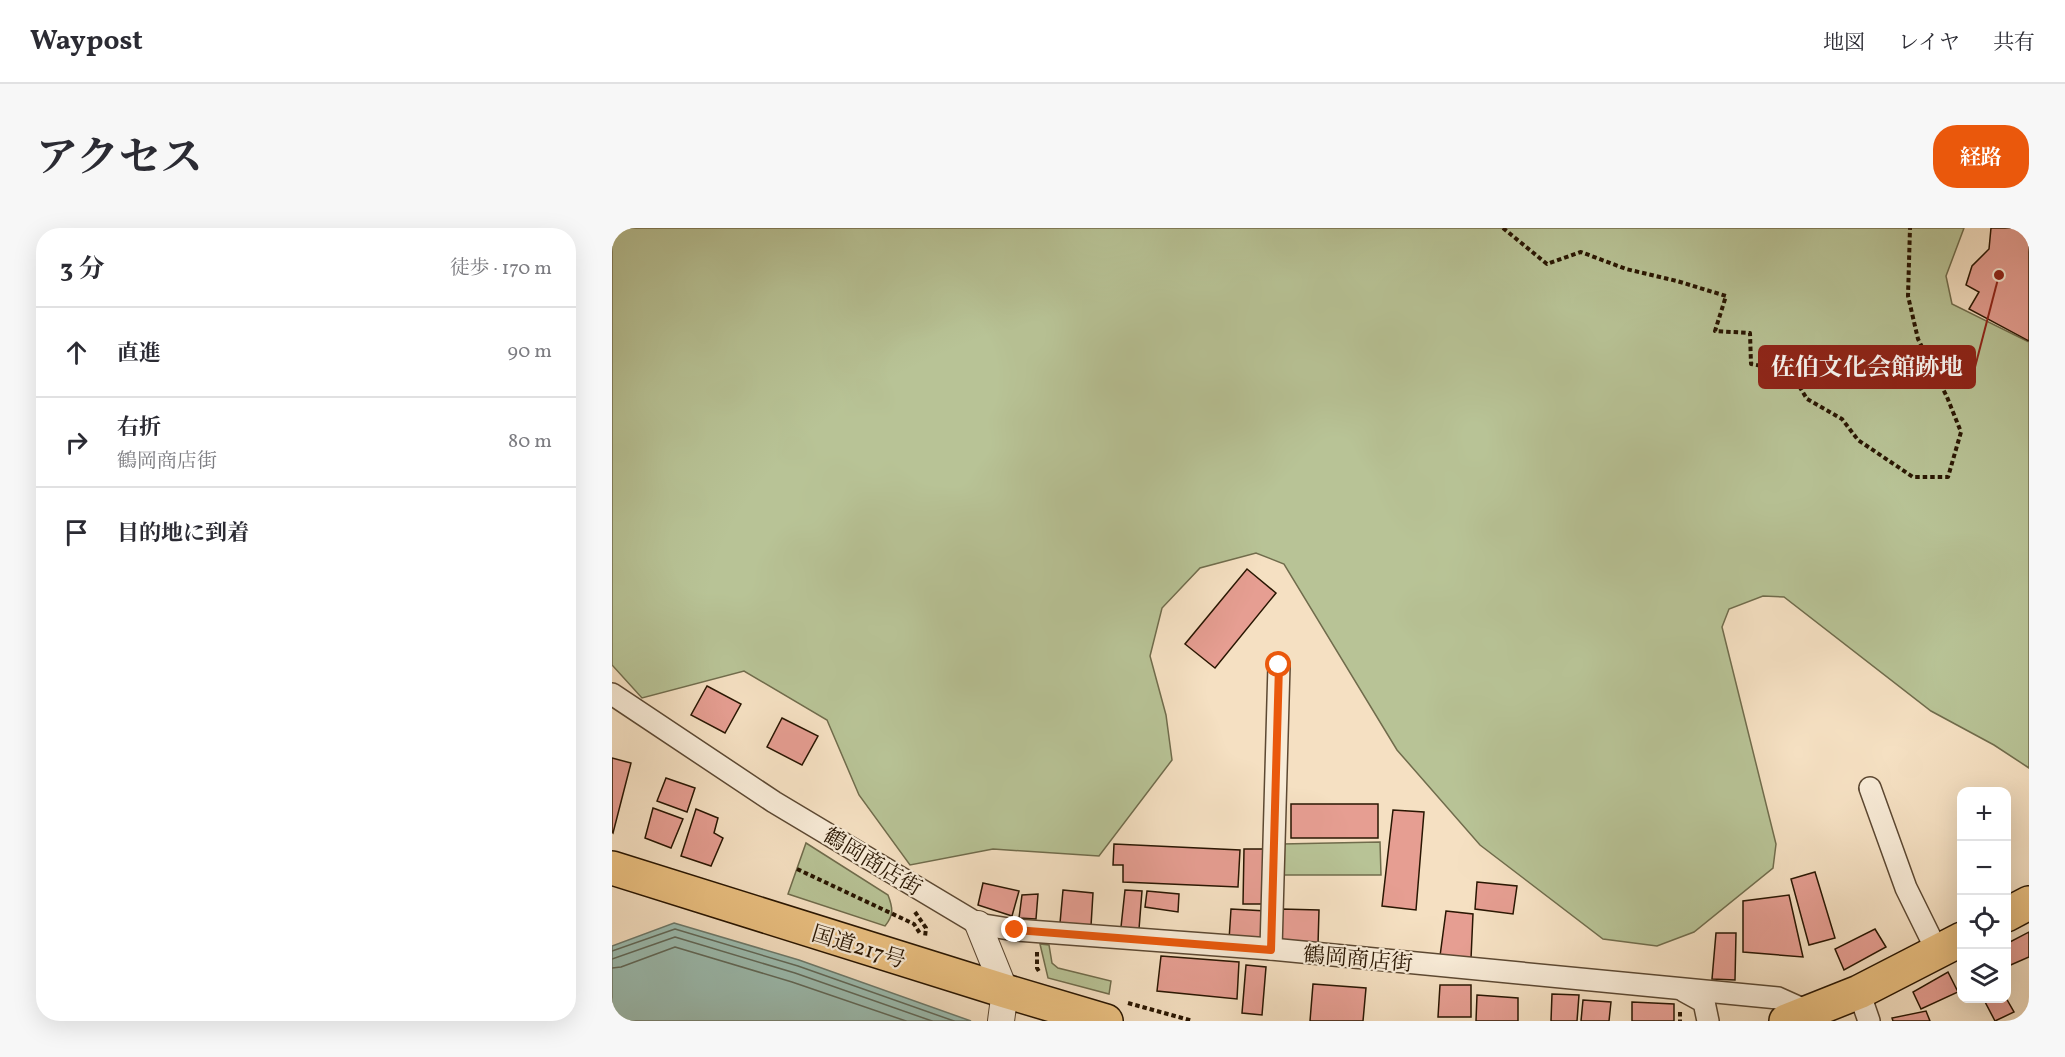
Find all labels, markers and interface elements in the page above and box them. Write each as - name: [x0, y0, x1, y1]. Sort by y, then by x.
- text: Waypost: [30, 22, 143, 61]
- text: 地図: [1823, 29, 1865, 58]
- text: レイヤ: [1898, 29, 1960, 58]
- text: 共有: [1993, 29, 2035, 58]
- button: 経路: [1933, 125, 2029, 188]
- text: アクセス: [36, 131, 203, 190]
- text: 3 分: [60, 252, 104, 288]
- text: 徒歩 · 170 m: [450, 255, 552, 283]
- icon: ahead: [60, 336, 93, 369]
- text: 90 m: [508, 338, 552, 366]
- text: 直進: [117, 339, 161, 370]
- callout: 佐伯文化会館跡地: [1759, 346, 1975, 388]
- text: 佐伯文化会館跡地: [1771, 352, 1963, 386]
- text: 右折: [117, 413, 161, 444]
- icon: right: [60, 426, 93, 459]
- text: 80 m: [508, 428, 552, 456]
- text: 鶴岡商店街: [117, 448, 217, 476]
- icon: arrive: [60, 516, 93, 549]
- text: 目的地に到着: [117, 519, 249, 550]
- route start: [1265, 651, 1291, 677]
- map controls: [1957, 787, 2011, 1003]
- button: +: [1957, 787, 2011, 841]
- street label: 鶴岡商店街: [817, 822, 927, 905]
- button: −: [1957, 841, 2011, 895]
- button: locate: [1957, 895, 2011, 949]
- route end: [1001, 916, 1027, 942]
- street label: 国道217号: [807, 919, 909, 977]
- street label: 鶴岡商店街: [1302, 940, 1414, 981]
- button: layers: [1957, 949, 2011, 1003]

